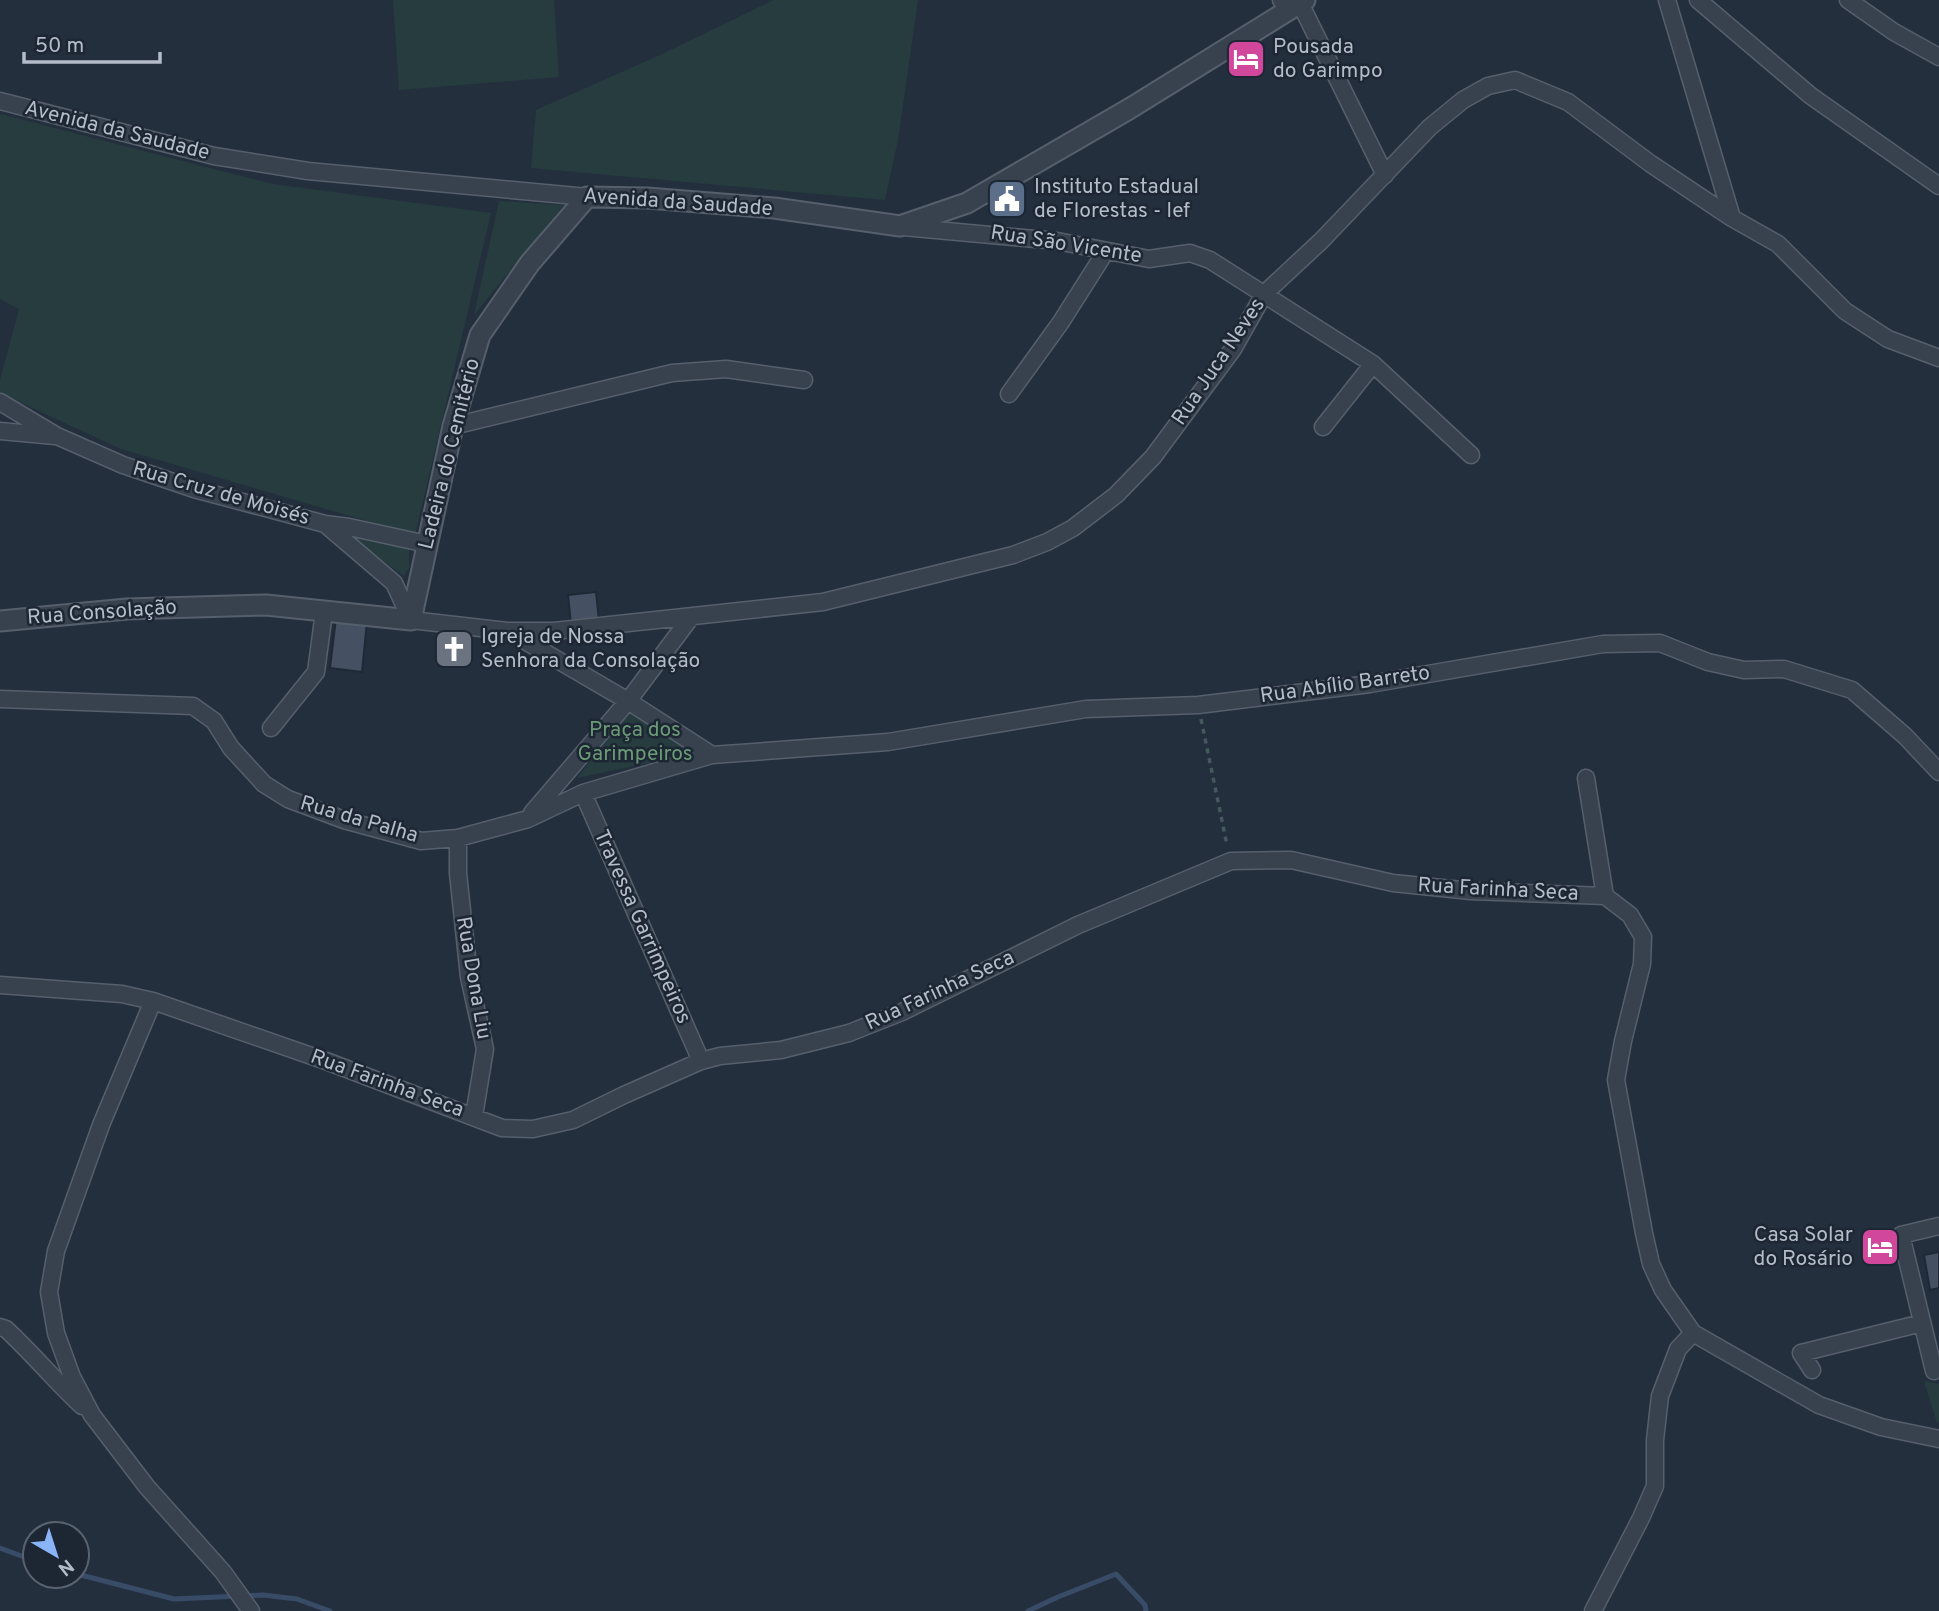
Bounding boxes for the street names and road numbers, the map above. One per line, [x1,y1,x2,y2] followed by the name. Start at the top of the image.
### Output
[22,95,212,167] street label: Avenida da Saudade
[582,183,774,223] street label: Avenida da Saudade
[988,220,1144,270] street label: Rua São Vicente
[1166,293,1272,431] street label: Rua Juca Neves
[413,356,487,552] street label: Ladeira do Cemitério
[129,456,313,532] street label: Rua Cruz de Moisés
[26,594,178,632] street label: Rua Consolação
[1258,660,1432,710] street label: Rua Abílio Barreto
[297,790,421,850] street label: Rua da Palha
[587,826,697,1028] street label: Travessa Garrimpeiros
[1417,872,1579,908] street label: Rua Farinha Seca
[449,915,497,1041] street label: Rua Dona Liu
[861,945,1019,1037] street label: Rua Farinha Seca
[307,1044,467,1124] street label: Rua Farinha Seca

